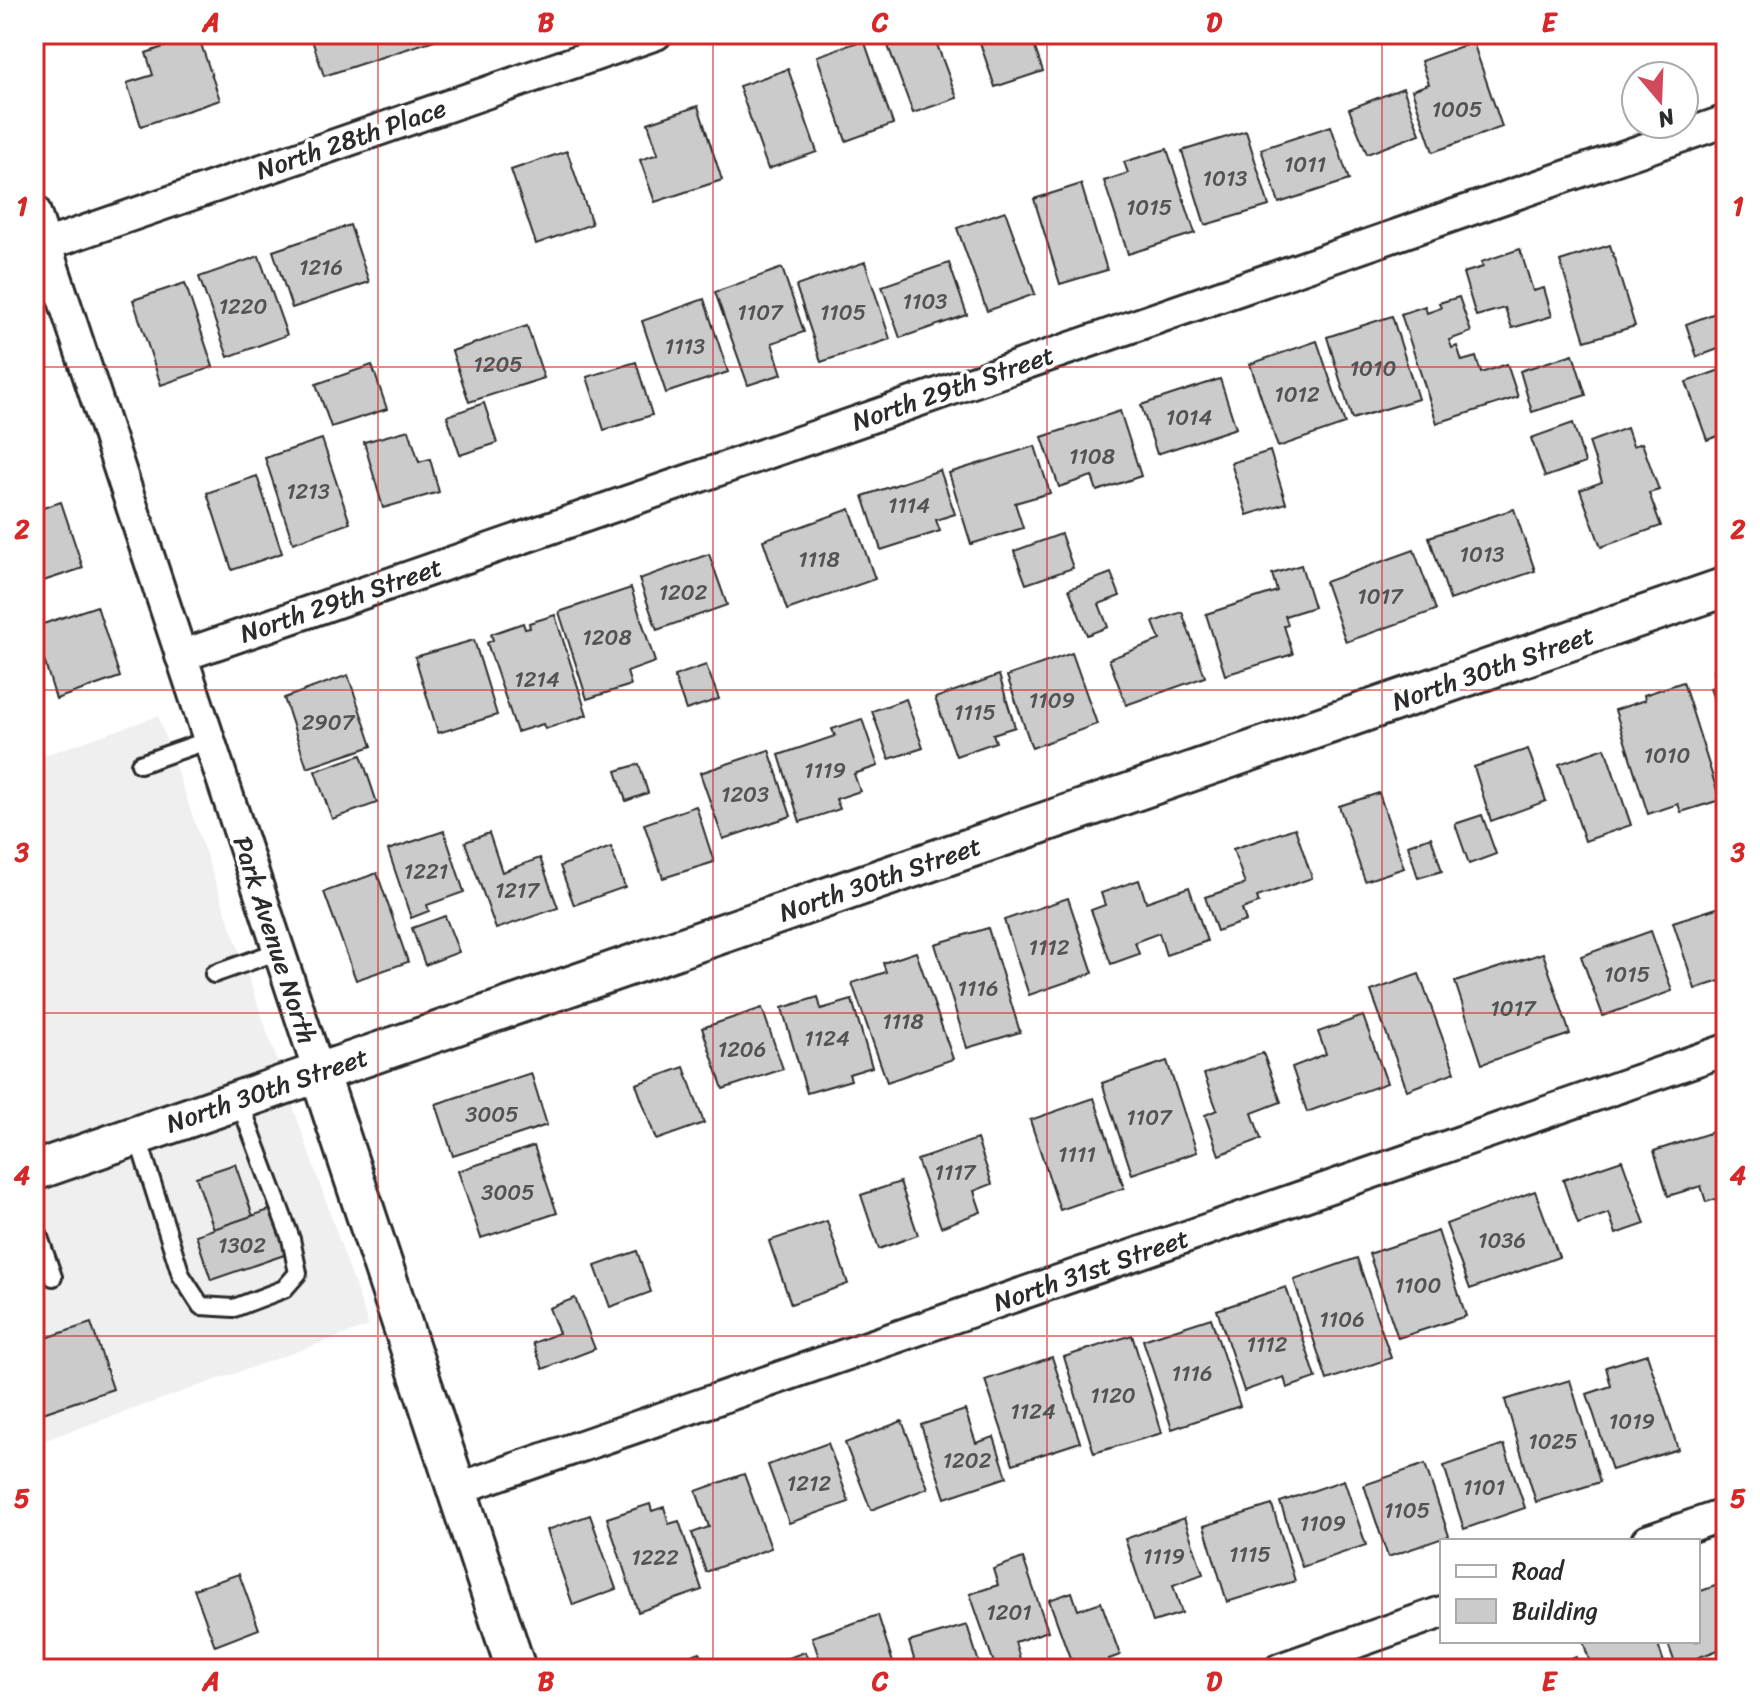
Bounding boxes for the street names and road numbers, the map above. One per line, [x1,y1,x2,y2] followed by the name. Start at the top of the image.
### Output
[250,85,452,193] street label: North 28th Place
[845,332,1061,444] street label: North 29th Street
[233,544,449,656] street label: North 29th Street
[1385,612,1601,724] street label: North 30th Street
[772,823,988,935] street label: North 30th Street
[220,830,330,1050] street label: Park Avenue North
[159,1034,375,1146] street label: North 30th Street
[987,1215,1195,1325] street label: North 31st Street

